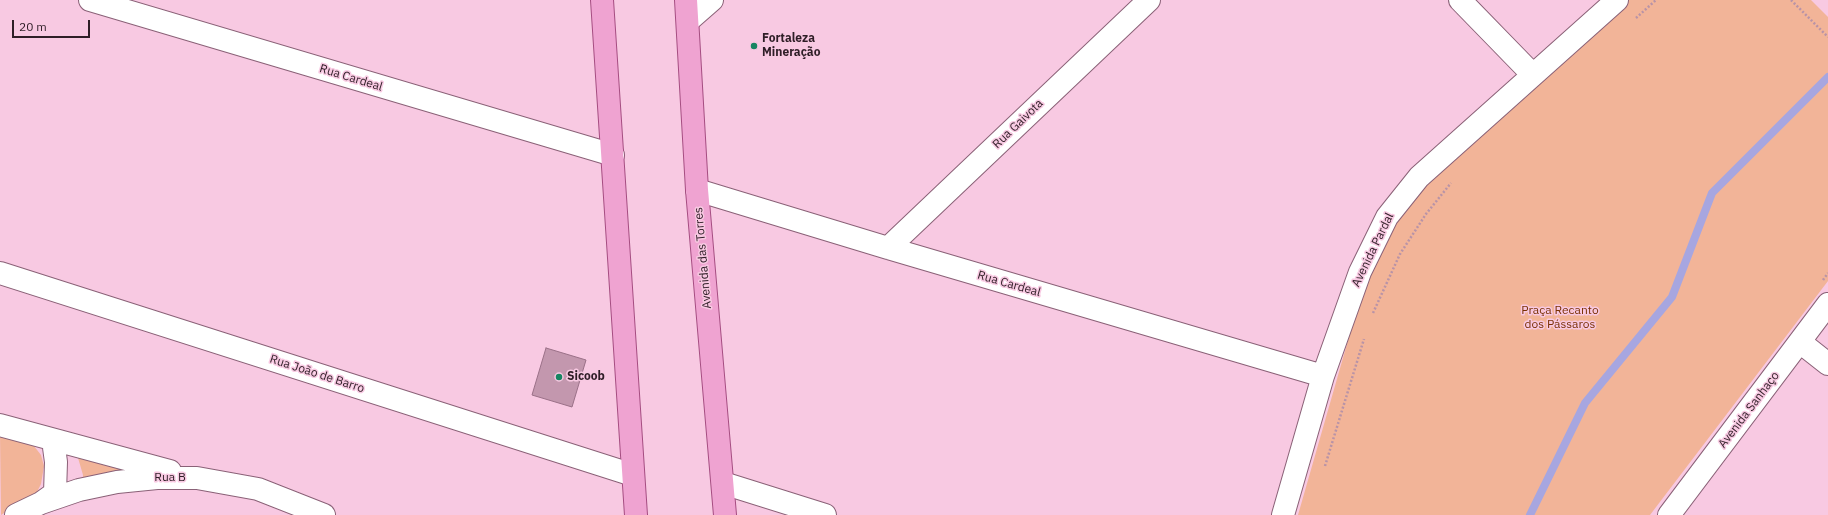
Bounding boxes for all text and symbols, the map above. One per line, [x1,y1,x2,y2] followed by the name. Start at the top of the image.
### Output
[14,12,92,38] scale bar
[19,19,47,34] text: 20 m
[762,32,820,60] place label: Fortaleza Mineração
[749,41,759,51] marker: Fortaleza Mineração
[318,62,384,94] street label: Rua Cardeal
[990,96,1046,152] street label: Rua Gaivota
[691,207,715,309] street label: Avenida das Torres
[1349,211,1397,289] street label: Avenida Pardal
[976,268,1042,300] street label: Rua Cardeal
[1521,304,1599,332] park label: Praça Recanto dos Pássaros
[268,352,366,396] street label: Rua João de Barro
[1716,369,1782,451] street label: Avenida Sanhaço
[567,370,605,384] place label: Sicoob
[554,372,564,382] marker: Sicoob
[154,471,186,485] street label: Rua B

